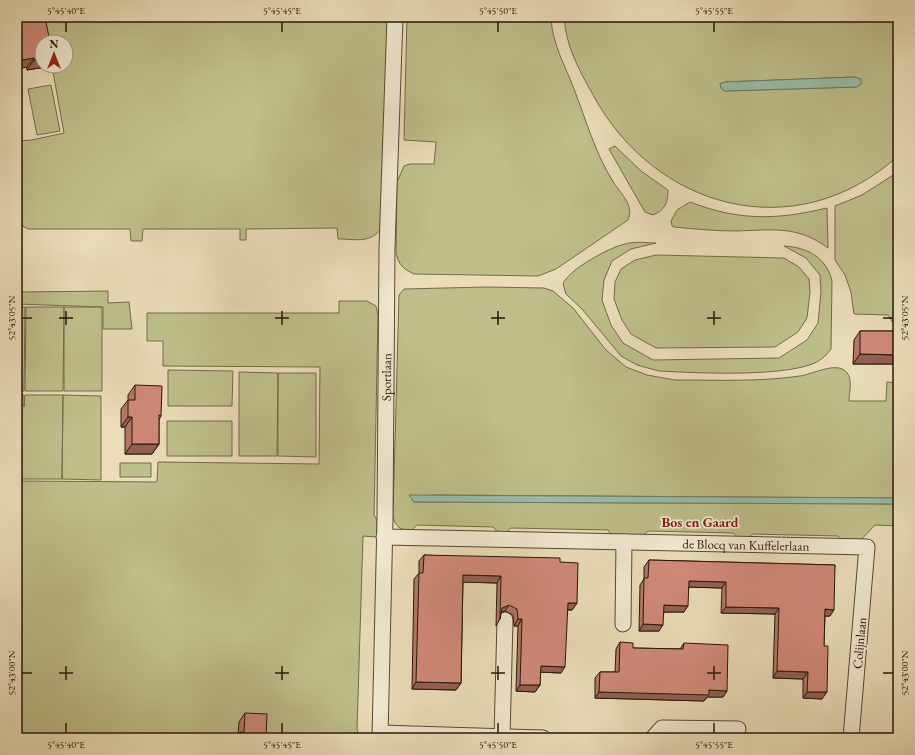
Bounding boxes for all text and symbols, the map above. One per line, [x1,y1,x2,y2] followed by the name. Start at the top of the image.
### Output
[47,4,85,17] text: 5°45'40"E
[263,4,301,17] text: 5°45'45"E
[479,4,517,17] text: 5°45'50"E
[695,4,733,17] text: 5°45'55"E
[34,34,74,74] north arrow
[50,37,59,51] text: N
[5,295,18,340] text: 52°43'05"N
[898,295,911,340] text: 52°43'05"N
[378,353,395,401] street label: Sportlaan
[662,513,739,531] district label: Bos en Gaard
[682,535,810,555] street label: de Blocq van Kuffelerlaan
[849,616,870,670] street label: Colijnlaan
[5,650,18,695] text: 52°43'00"N
[898,650,911,695] text: 52°43'00"N
[47,738,85,751] text: 5°45'40"E
[263,738,301,751] text: 5°45'45"E
[479,738,517,751] text: 5°45'50"E
[695,738,733,751] text: 5°45'55"E

